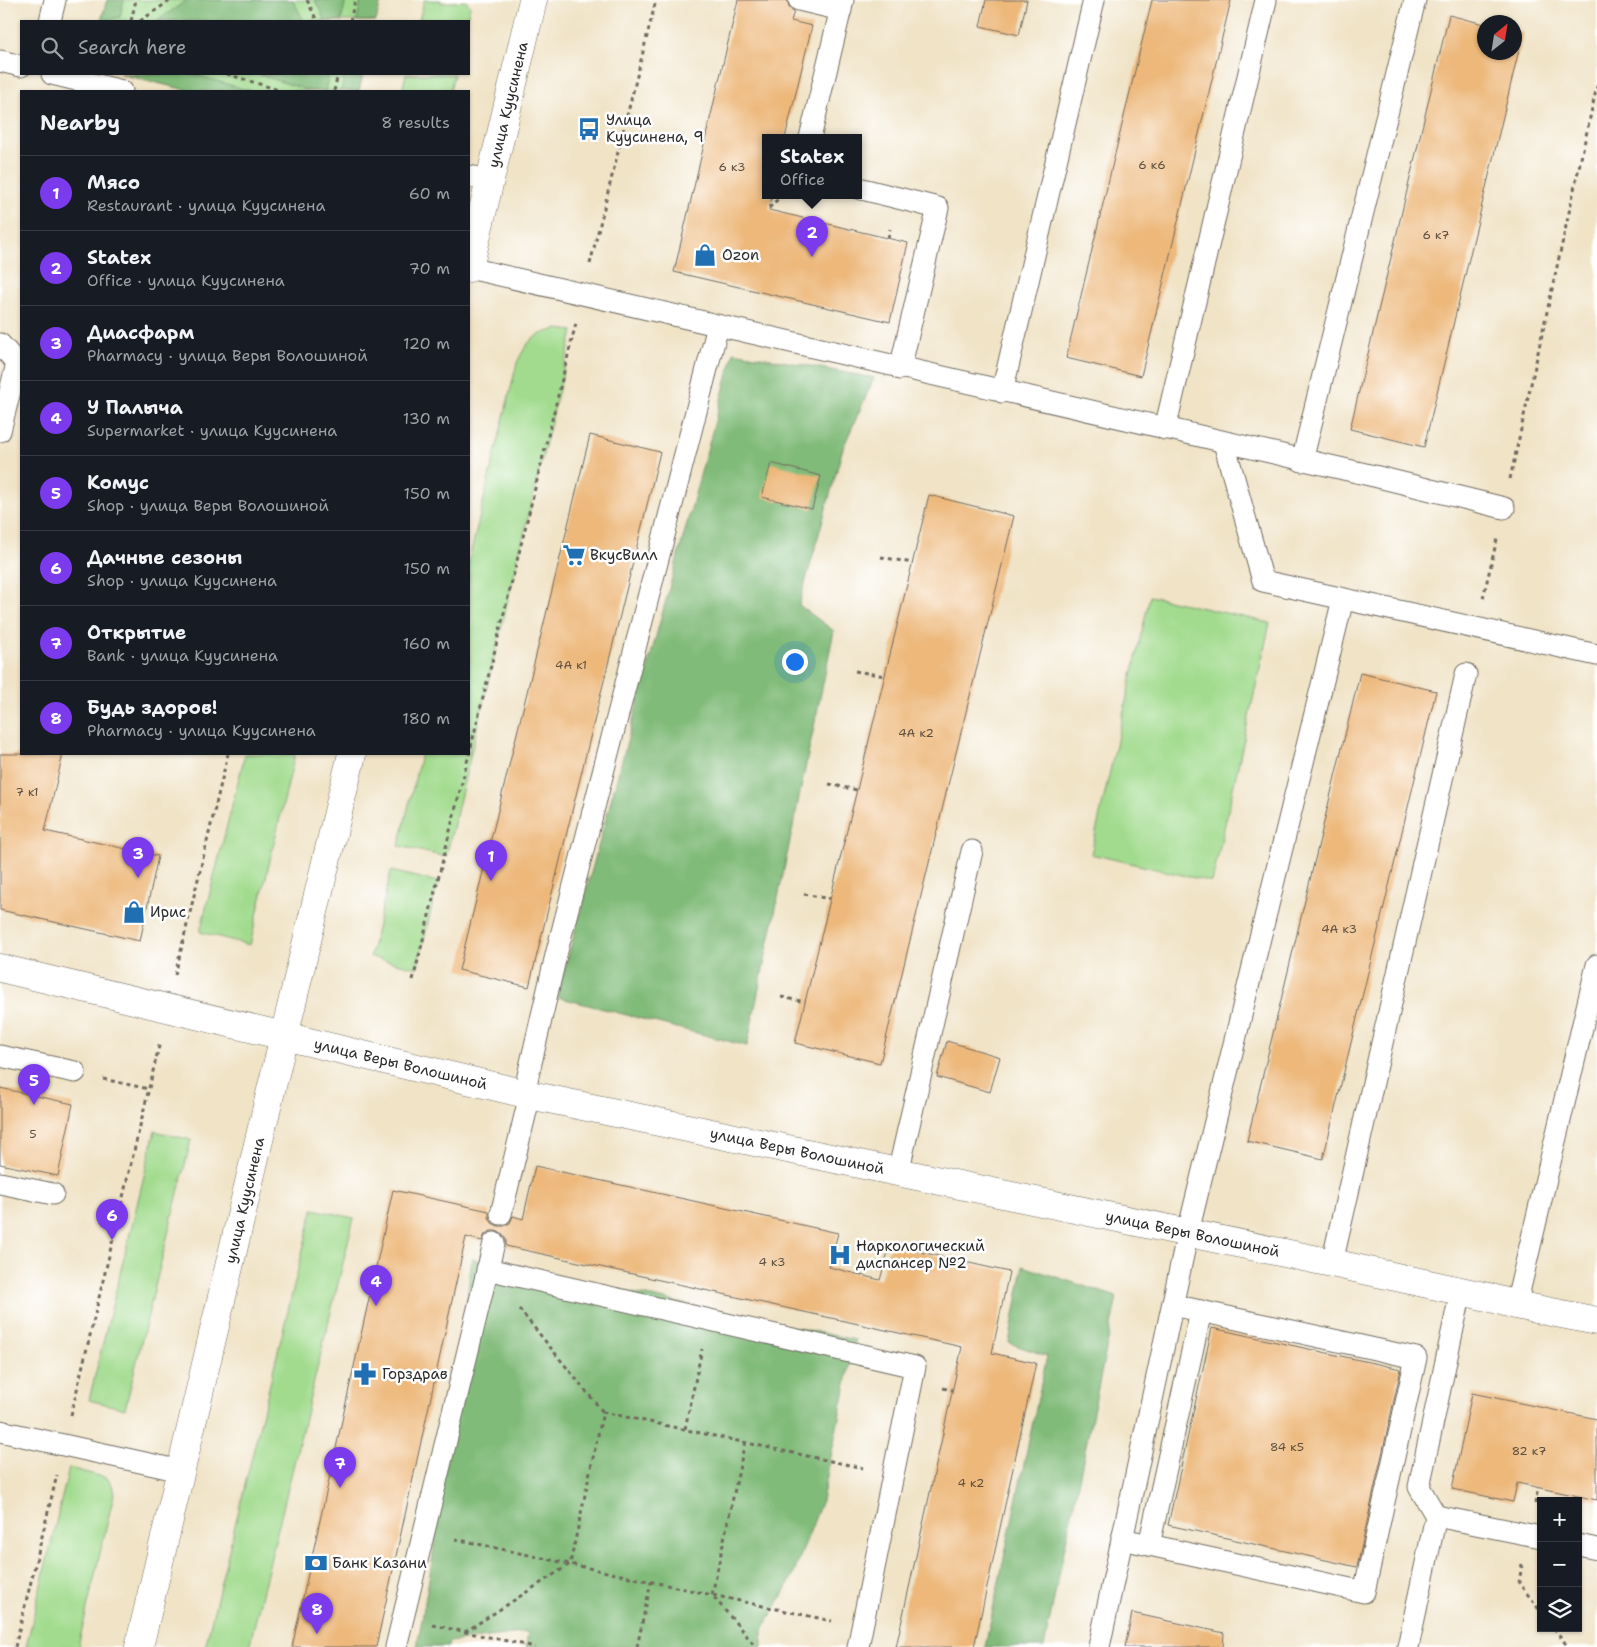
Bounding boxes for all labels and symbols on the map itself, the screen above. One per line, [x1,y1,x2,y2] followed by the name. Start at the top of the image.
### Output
[1477,15,1522,60] north arrow
[483,39,533,170] street label: улица Куусинена
[606,110,704,147] place label: Улица Куусинена, 9
[576,116,602,142] bus stop icon: Улица Куусинена, 9
[1138,157,1166,173] house number: 6 к6
[719,159,745,175] house number: 6 к3
[796,216,828,257] pin: 2
[1423,227,1449,243] house number: 6 к7
[692,242,718,268] shop icon: Ozon
[722,245,759,265] place label: Ozon
[561,542,587,568] supermarket icon: ВкусВилл
[590,545,658,565] place label: ВкусВилл
[782,649,808,675] your location
[555,657,587,673] house number: 4А к1
[898,725,934,741] house number: 4А к2
[15,784,39,800] house number: 7 к1
[122,837,154,878] pin: 3
[475,840,507,881] pin: 1
[121,899,147,925] shop icon: Ирис
[150,902,186,922] place label: Ирис
[1321,921,1357,937] house number: 4А к3
[312,1034,490,1094] street label: улица Веры Волошиной
[18,1064,50,1105] pin: 5
[708,1123,886,1179] street label: улица Веры Волошиной
[29,1126,37,1142] house number: 5
[220,1135,269,1265] street label: улица Куусинена
[96,1199,128,1240] pin: 6
[1104,1206,1282,1262] street label: улица Веры Волошиной
[856,1236,985,1273] place label: Наркологический диспансер №2
[827,1242,853,1268] hospital icon: Наркологический диспансер №2
[759,1254,785,1270] house number: 4 к3
[360,1265,392,1306] pin: 4
[352,1361,378,1387] pharmacy icon: Горздрав
[382,1364,448,1384] place label: Горздрав
[1270,1439,1304,1455] house number: 84 к5
[1512,1443,1546,1459] house number: 82 к7
[324,1447,356,1488] pin: 7
[958,1475,984,1491] house number: 4 к2
[303,1550,329,1576] bank icon: Банк Казани
[332,1553,427,1573] place label: Банк Казани
[301,1593,333,1634] pin: 8

